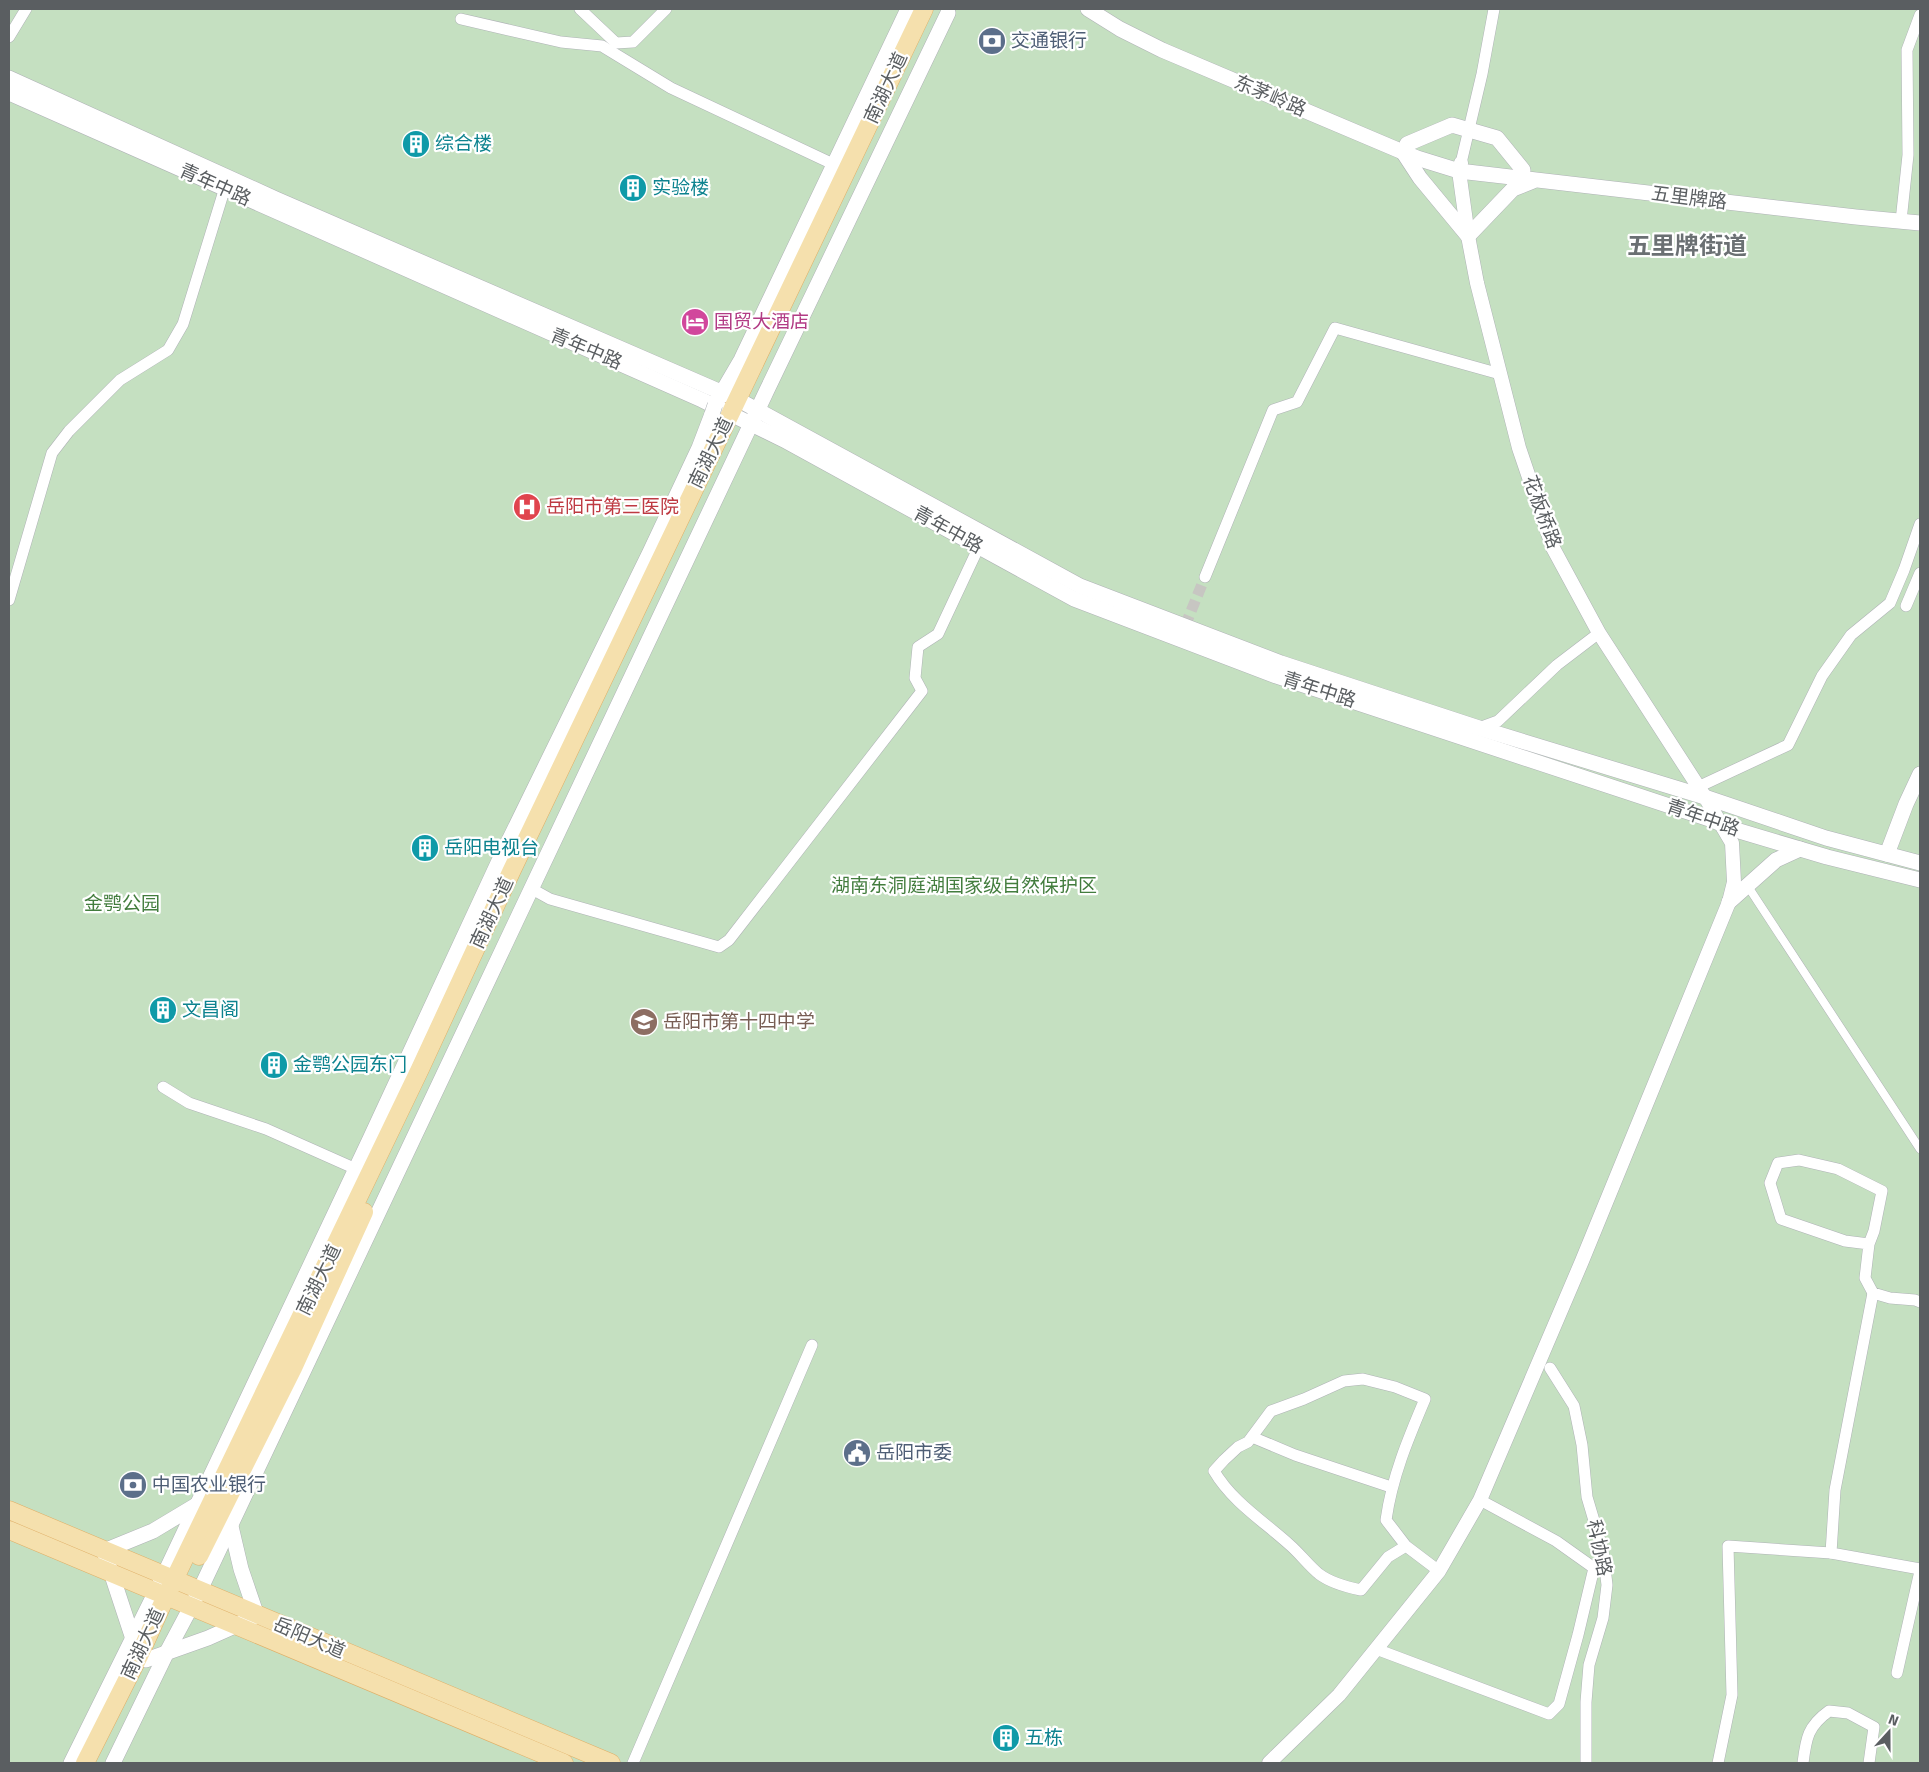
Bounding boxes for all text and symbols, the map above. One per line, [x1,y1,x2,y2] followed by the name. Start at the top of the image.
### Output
[977,26,1007,56] bank icon: 交通银行
[1011,29,1087,53] place label: 交通银行
[859,48,913,128] street label: 南湖大道
[1230,70,1310,122] street label: 东茅岭路
[401,129,431,159] building icon: 综合楼
[435,132,492,156] place label: 综合楼
[175,159,255,211] street label: 青年中路
[618,173,648,203] building icon: 实验楼
[652,176,709,200] place label: 实验楼
[1650,181,1728,215] street label: 五里牌路
[1627,231,1747,261] district label: 五里牌街道
[680,307,710,337] hotel icon: 国贸大酒店
[714,310,809,334] place label: 国贸大酒店
[546,323,626,375] street label: 青年中路
[684,414,738,492] street label: 南湖大道
[1518,472,1566,552] street label: 花板桥路
[512,492,542,522] hospital icon: 岳阳市第三医院
[546,495,679,519] place label: 岳阳市第三医院
[909,501,987,559] street label: 青年中路
[1279,667,1359,713] street label: 青年中路
[1663,794,1743,842] street label: 青年中路
[410,833,440,863] building icon: 岳阳电视台
[444,836,539,860] place label: 岳阳电视台
[465,873,519,953] street label: 南湖大道
[831,874,1097,898] park label: 湖南东洞庭湖国家级自然保护区
[84,892,160,916] park label: 金鹗公园
[148,995,178,1025] building icon: 文昌阁
[182,998,239,1022] place label: 文昌阁
[629,1007,659,1037] school or university icon: 岳阳市第十四中学
[663,1010,815,1034] place label: 岳阳市第十四中学
[259,1050,289,1080] building icon: 金鹗公园东门
[293,1053,407,1077] place label: 金鹗公园东门
[292,1241,346,1319] street label: 南湖大道
[842,1438,872,1468] public building icon: 岳阳市委
[876,1441,952,1465] place label: 岳阳市委
[118,1470,148,1500] bank icon: 中国农业银行
[152,1473,266,1497] place label: 中国农业银行
[1581,1518,1617,1578] street label: 科协路
[116,1604,170,1684] street label: 南湖大道
[269,1612,349,1664] street label: 岳阳大道
[1864,1707,1914,1757] north arrow
[1886,1711,1901,1730] text: N
[991,1723,1021,1753] building icon: 五栋
[1025,1726,1063,1750] place label: 五栋

